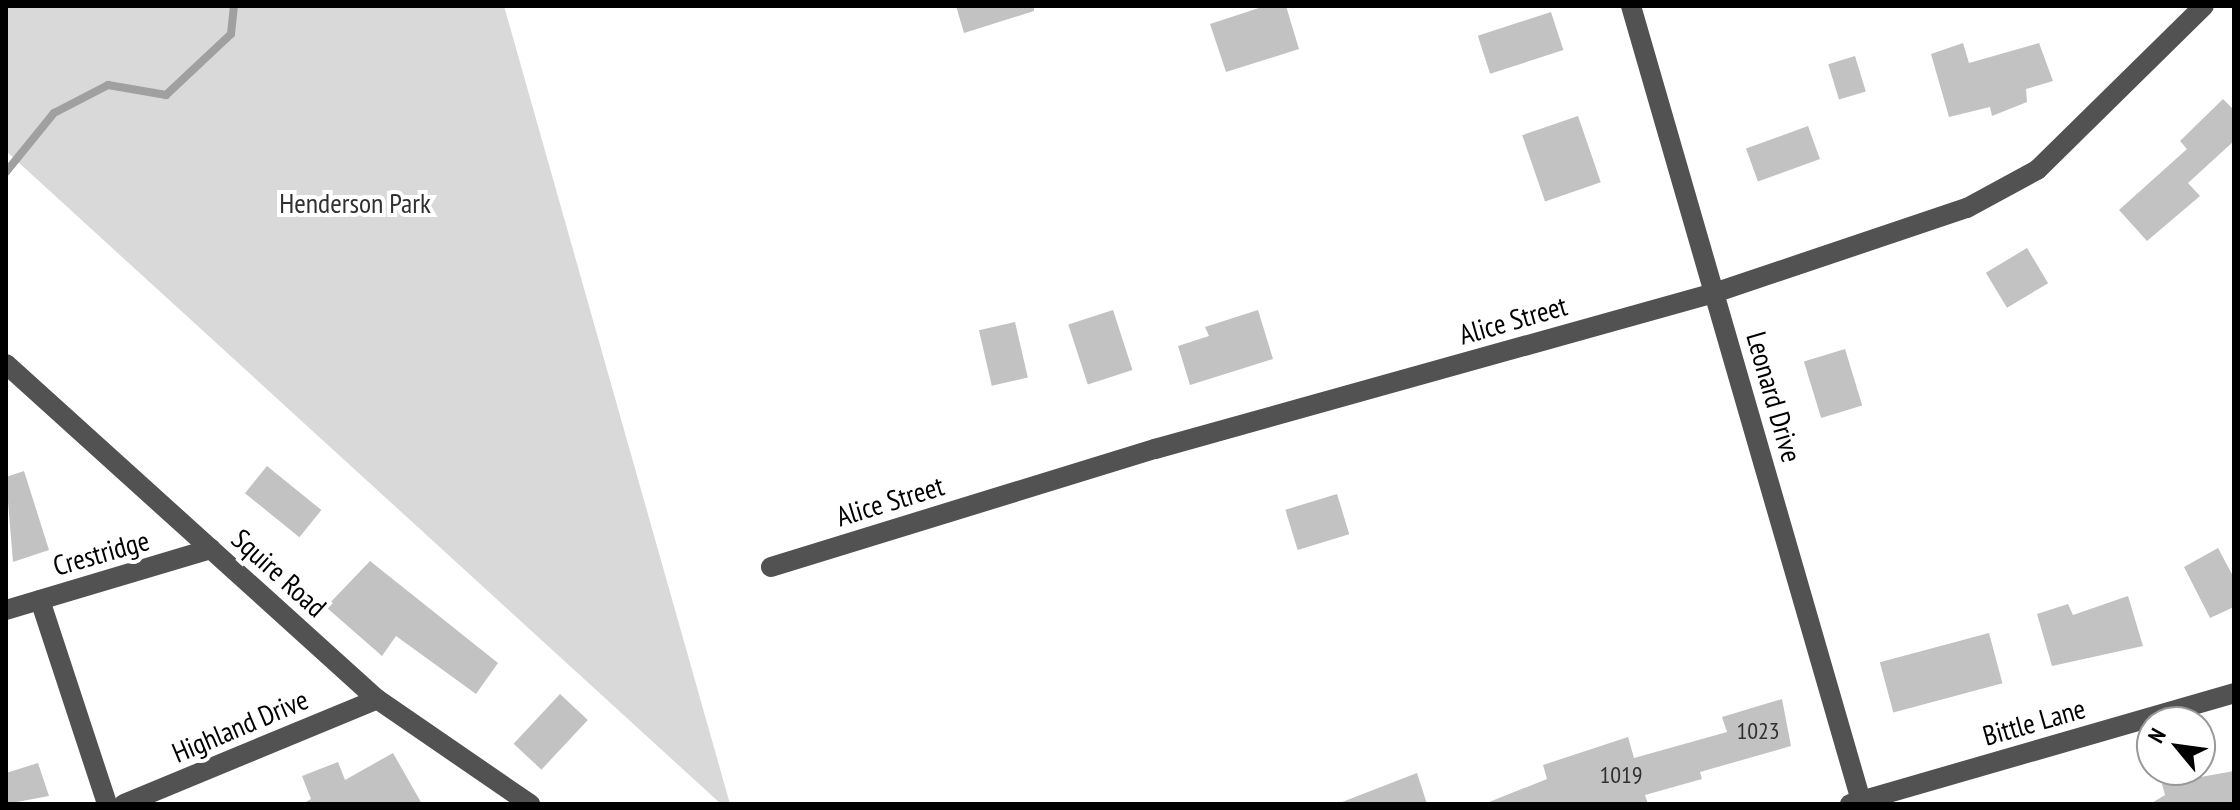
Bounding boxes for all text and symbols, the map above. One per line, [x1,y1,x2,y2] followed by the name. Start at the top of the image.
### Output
[279,186,431,220] park label: Henderson Park
[1455,289,1571,351] street label: Alice Street
[1739,328,1809,466] street label: Leonard Drive
[832,469,948,533] street label: Alice Street
[225,522,333,624] street label: Squire Road
[49,523,153,583] street label: Crestridge
[167,682,313,770] street label: Highland Drive
[1979,691,2089,753] street label: Bittle Lane
[2136,706,2216,786] north arrow
[1736,717,1780,745] house number: 1023
[2142,723,2172,747] text: N
[1599,761,1643,789] house number: 1019

